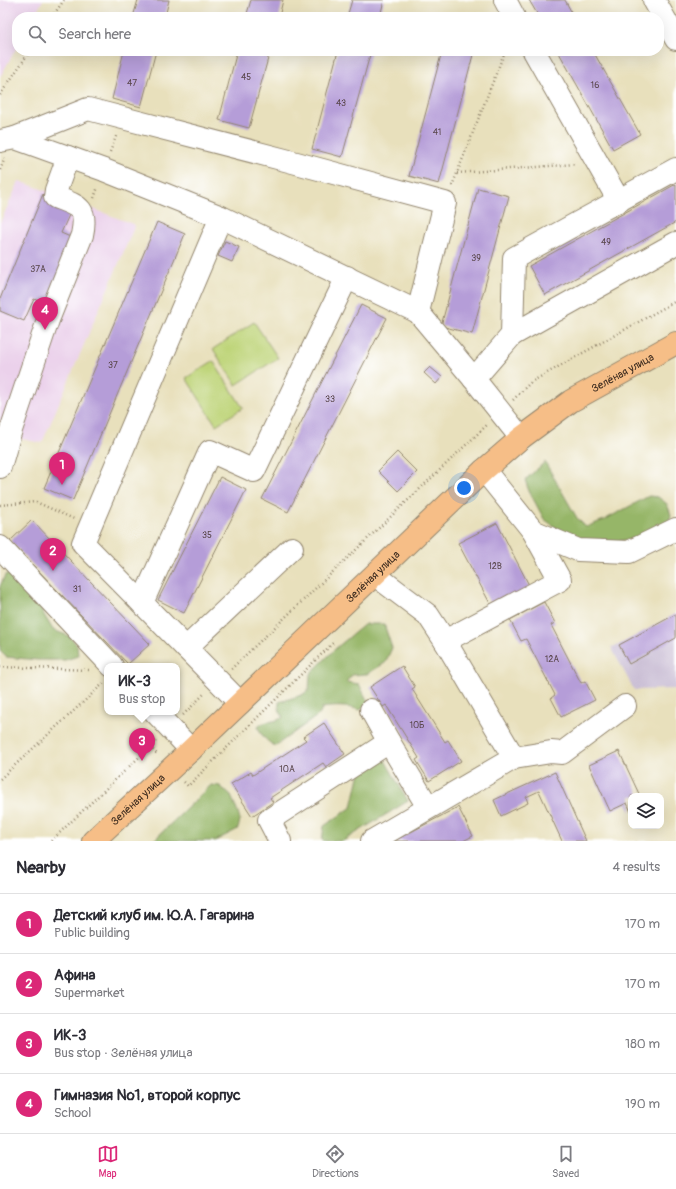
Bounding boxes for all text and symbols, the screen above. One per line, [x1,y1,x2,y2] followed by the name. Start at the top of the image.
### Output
[12,12,664,56] search box
[26,23,48,45] icon: search
[58,25,131,44] text: Search here
[241,72,251,83] house number: 45
[127,78,137,89] house number: 47
[591,80,599,91] house number: 16
[336,98,346,109] house number: 43
[433,127,441,138] house number: 41
[601,237,611,248] house number: 49
[471,253,481,264] house number: 39
[30,264,46,275] house number: 37А
[32,297,58,330] pin: 4
[589,351,656,395] street label: Зелёная улица
[108,360,118,371] house number: 37
[325,394,335,405] house number: 33
[49,452,75,485] pin: 1
[454,478,474,498] your location
[202,530,212,541] house number: 35
[40,538,66,571] pin: 2
[343,548,403,605] street label: Зелёная улица
[488,561,502,572] house number: 12В
[73,584,81,595] house number: 31
[545,654,559,665] house number: 12А
[104,663,180,715] popup
[119,672,151,691] text: ИК-3
[119,691,165,707] text: Bus stop
[409,720,425,731] house number: 10Б
[129,728,155,761] pin: 3
[279,764,295,775] house number: 10А
[108,771,168,828] street label: Зелёная улица
[628,793,664,829] map controls
[628,793,664,829] button: layers
[16,857,65,878] text: Nearby
[613,859,660,875] text: 4 results
[54,906,254,925] text: Детский клуб им. Ю.А. Гагарина
[26,916,32,932] text: 1
[625,916,660,932] text: 170 m
[54,925,130,941] text: Public building
[54,966,95,985] text: Афина
[25,976,33,992] text: 2
[625,976,660,992] text: 170 m
[54,985,125,1001] text: Supermarket
[54,1026,86,1045] text: ИК-3
[25,1036,33,1052] text: 3
[625,1036,660,1052] text: 180 m
[54,1045,193,1061] text: Bus stop · Зелёная улица
[54,1086,241,1105] text: Гимназия №1, второй корпус
[25,1096,33,1112] text: 4
[625,1096,660,1112] text: 190 m
[54,1105,91,1121] text: School
[97,1143,119,1180] tab: Map
[312,1143,359,1180] tab: Directions
[552,1143,579,1180] tab: Saved

